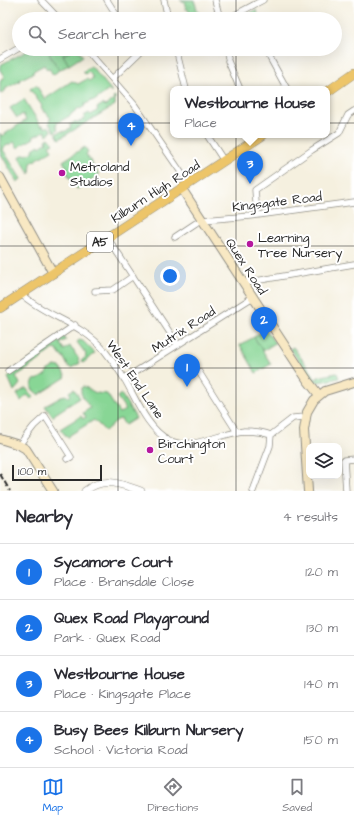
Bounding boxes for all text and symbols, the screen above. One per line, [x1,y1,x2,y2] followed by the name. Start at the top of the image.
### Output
[12,12,342,56] search box
[26,23,48,45] icon: search
[58,24,147,45] text: Search here
[170,86,330,138] popup
[185,93,315,114] text: Westbourne House
[118,113,144,146] pin: 4
[185,114,217,132] text: Place
[237,151,263,184] pin: 3
[108,156,204,228] street label: Kilburn High Road
[70,158,130,191] place label: Metroland Studios
[57,168,67,178] marker: Metroland Studios
[231,188,323,217] street label: Kingsgate Road
[258,229,342,263] place label: Learning Tree Nursery
[87,232,113,252] road number: A5
[221,235,271,299] street label: Quex Road
[245,239,255,249] marker: Learning Tree Nursery
[160,266,180,286] your location
[148,302,219,357] street label: Mutrix Road
[251,307,277,340] pin: 2
[102,337,168,423] street label: West End Lane
[174,354,200,387] pin: 1
[158,435,226,468] place label: Birchington Court
[306,443,342,479] map controls
[306,443,342,479] button: layers
[145,445,155,455] marker: Birchington Court
[12,463,102,482] scale bar
[18,464,46,479] text: 100 m
[16,505,73,529] text: Nearby
[283,508,338,526] text: 4 results
[54,552,173,573] text: Sycamore Court
[28,563,30,581] text: 1
[305,563,338,581] text: 120 m
[54,573,194,591] text: Place · Bransdale Close
[54,608,209,629] text: Quex Road Playground
[25,619,33,637] text: 2
[306,619,338,637] text: 130 m
[54,629,160,647] text: Park · Quex Road
[54,664,185,685] text: Westbourne House
[26,675,32,693] text: 3
[304,675,338,693] text: 140 m
[54,685,191,703] text: Place · Kingsgate Place
[54,720,243,741] text: Busy Bees Kilburn Nursery
[25,731,33,749] text: 4
[304,731,338,749] text: 150 m
[54,741,188,759] text: School · Victoria Road
[42,776,64,815] tab: Map
[147,776,199,815] tab: Directions
[282,776,312,815] tab: Saved

